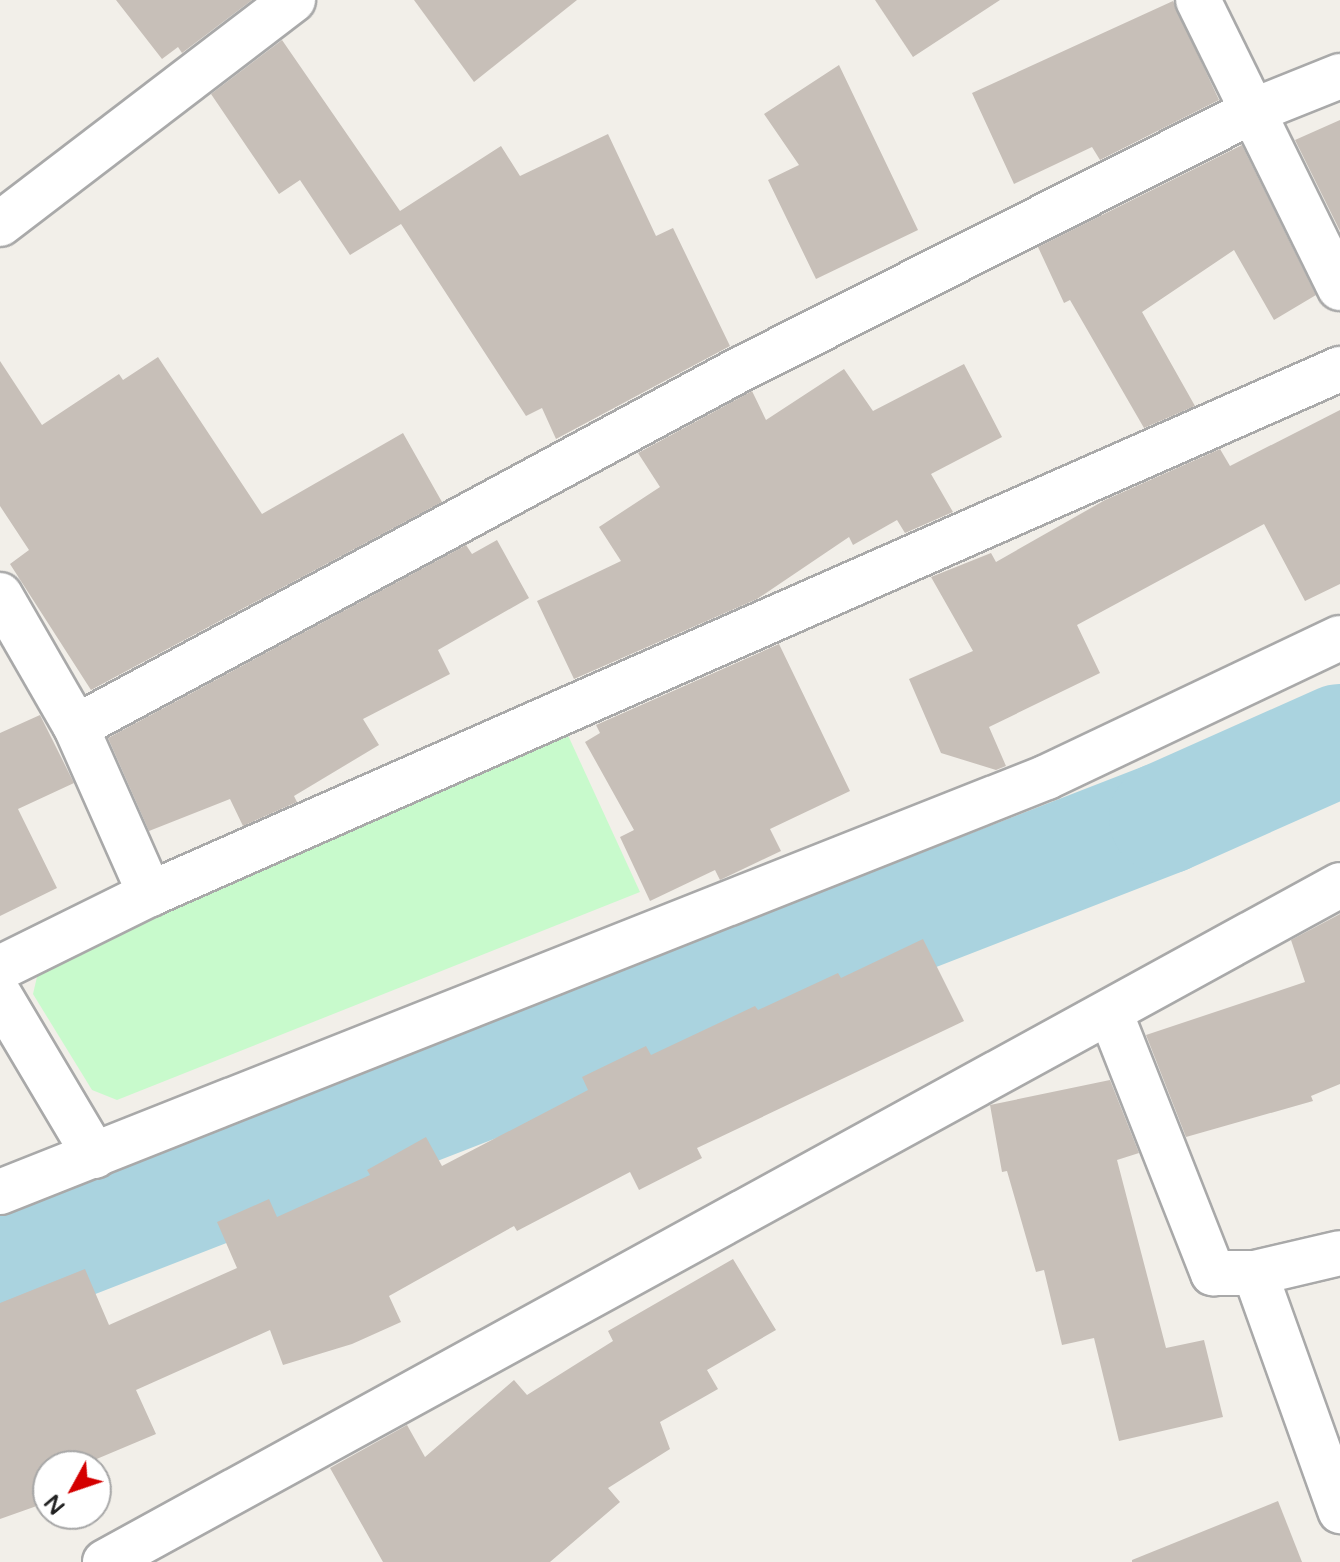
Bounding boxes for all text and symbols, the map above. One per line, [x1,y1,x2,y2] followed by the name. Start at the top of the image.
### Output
[32,1450,112,1530] north arrow
[40,1489,71,1519] text: N

